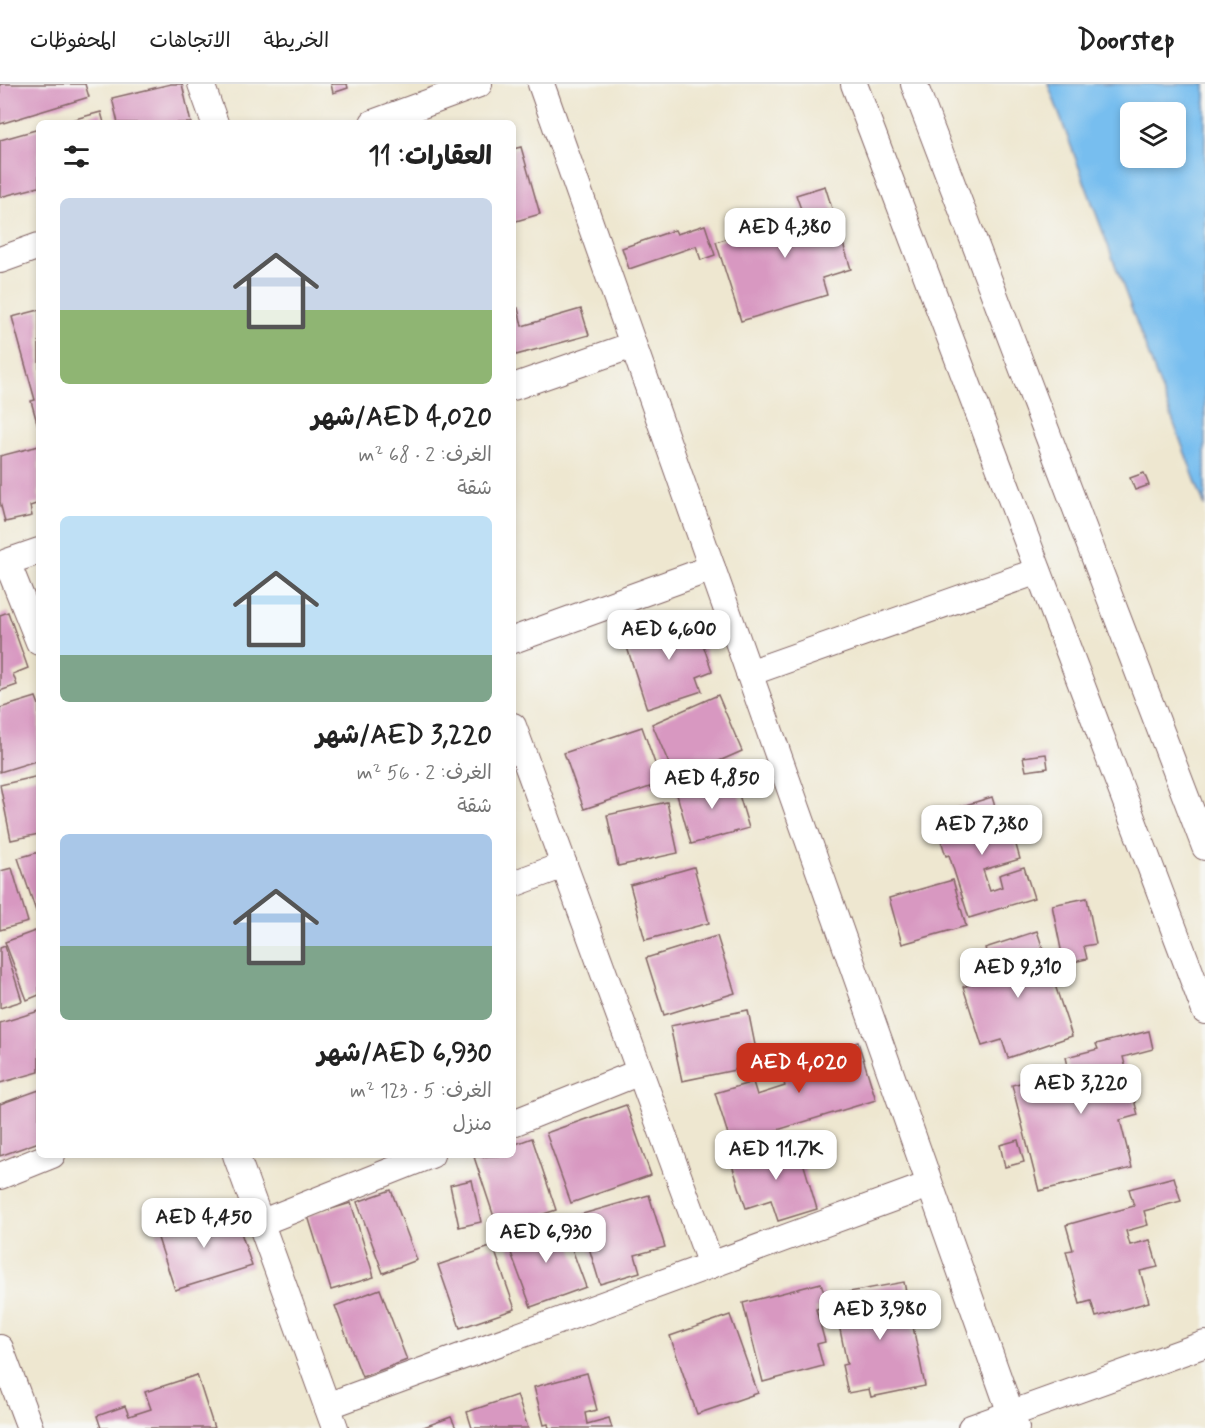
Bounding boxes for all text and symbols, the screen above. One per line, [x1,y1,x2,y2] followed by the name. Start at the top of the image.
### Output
[1077,23,1175,60] text: Doorstep
[30,27,116,55] text: المحفوظات
[149,27,231,55] text: الاتجاهات
[264,27,329,55] text: الخريطة
[1120,102,1186,168] map controls
[1120,102,1186,168] button: layers
[60,140,93,173] icon: filters
[368,140,492,174] text: العقارات: 11
[716,208,854,259] pin: AED 4,380
[739,214,831,241] text: AED 4,380
[222,237,330,345] icon: home
[311,401,492,435] text: AED 4,020/شهر
[359,442,492,469] text: الغرف: 2 · 68 m²
[457,475,492,502] text: شقة
[222,555,330,663] icon: home
[600,610,738,661] pin: AED 6,600
[621,616,717,643] text: AED 6,600
[316,719,492,753] text: AED 3,220/شهر
[643,759,781,810] pin: AED 4,850
[357,760,492,787] text: الغرف: 2 · 56 m²
[664,765,760,792] text: AED 4,850
[457,793,492,820] text: شقة
[913,805,1051,856] pin: AED 7,380
[935,811,1029,838] text: AED 7,380
[222,873,330,981] icon: home
[949,948,1087,999] pin: AED 9,310
[974,954,1062,981] text: AED 9,310
[317,1037,492,1071] text: AED 6,930/شهر
[730,1043,868,1094] pin: AED 4,020
[751,1049,847,1076] text: AED 4,020
[1012,1064,1150,1115] pin: AED 3,220
[1034,1070,1128,1097] text: AED 3,220
[350,1078,492,1105] text: الغرف: 5 · 123 m²
[453,1111,492,1138] text: منزل
[707,1130,845,1181] pin: AED 11.7K
[729,1136,823,1163] text: AED 11.7K
[135,1198,273,1249] pin: AED 4,450
[156,1204,252,1231] text: AED 4,450
[477,1213,615,1264] pin: AED 6,930
[500,1219,592,1246] text: AED 6,930
[811,1290,949,1341] pin: AED 3,980
[833,1296,927,1323] text: AED 3,980

